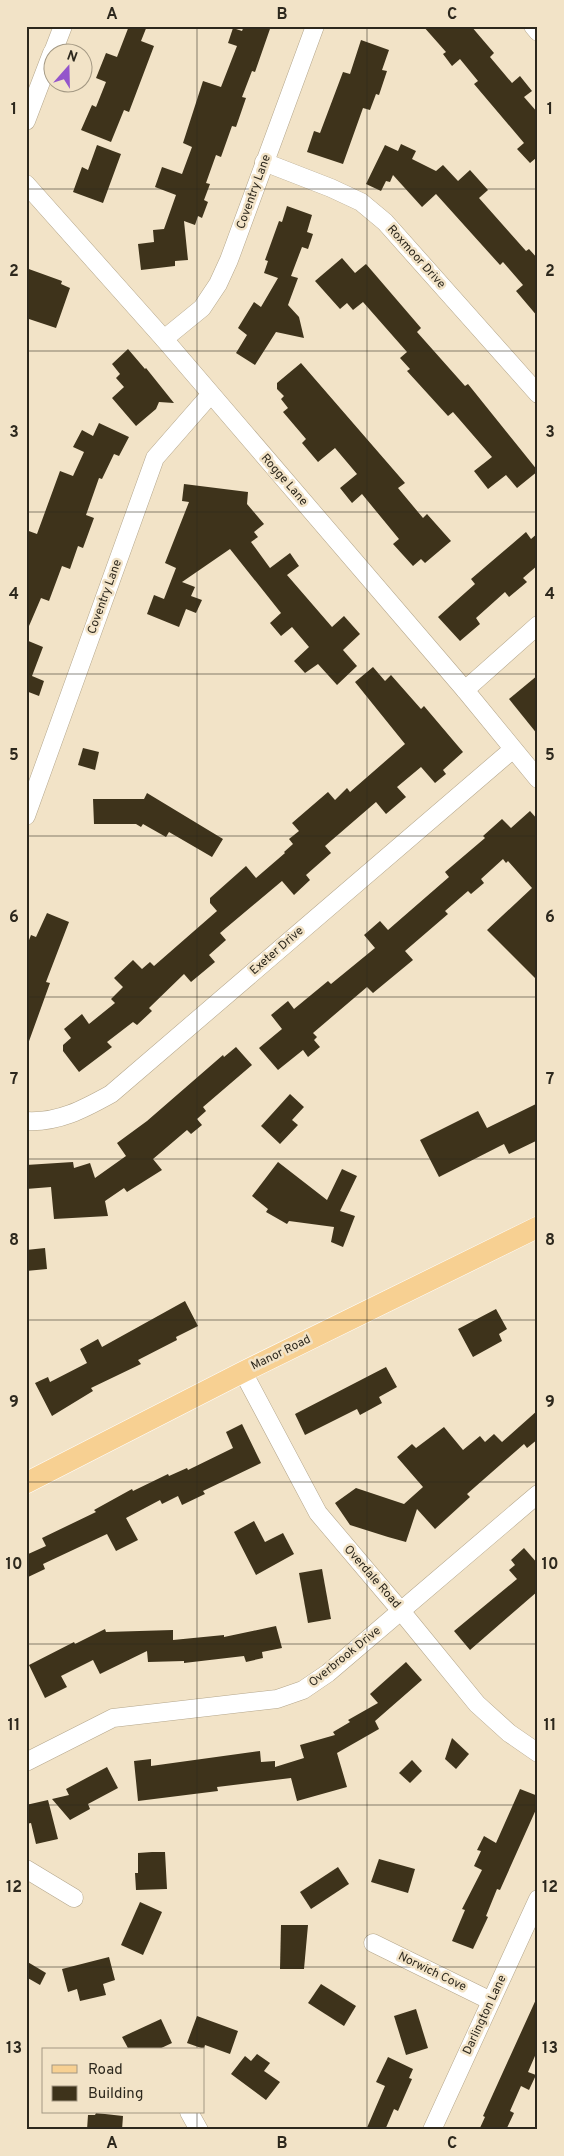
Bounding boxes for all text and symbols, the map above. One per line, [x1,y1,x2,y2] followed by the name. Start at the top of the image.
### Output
[106,5,118,25] text: A
[276,5,288,25] text: B
[447,5,457,25] text: C
[42,42,92,92] north arrow
[64,47,80,67] text: N
[11,100,17,120] text: 1
[547,100,553,120] text: 1
[233,152,275,232] street label: Coventry Lane
[383,222,449,292] street label: Roxmoor Drive
[9,262,19,282] text: 2
[545,262,555,282] text: 2
[9,423,19,443] text: 3
[545,423,555,443] text: 3
[257,451,311,509] street label: Rogge Lane
[84,557,126,637] street label: Coventry Lane
[9,585,19,605] text: 4
[545,585,555,605] text: 4
[9,746,19,766] text: 5
[545,746,555,766] text: 5
[9,908,19,928] text: 6
[545,908,555,928] text: 6
[247,923,307,979] street label: Exeter Drive
[10,1070,18,1090] text: 7
[546,1070,554,1090] text: 7
[9,1231,19,1251] text: 8
[545,1231,555,1251] text: 8
[248,1332,314,1374] street label: Manor Road
[9,1393,19,1413] text: 9
[545,1393,555,1413] text: 9
[340,1542,404,1612] street label: Overdale Road
[6,1555,22,1575] text: 10
[542,1555,558,1575] text: 10
[306,1623,384,1691] street label: Overbrook Drive
[8,1716,20,1736] text: 11
[544,1716,556,1736] text: 11
[6,1878,22,1898] text: 12
[542,1878,558,1898] text: 12
[395,1949,469,1995] street label: Norwich Cove
[460,1973,510,2057] street label: Darlington Lane
[6,2039,22,2059] text: 13
[542,2039,558,2059] text: 13
[42,2048,205,2114] legend
[88,2061,123,2080] text: Road
[88,2085,143,2104] text: Building
[106,2134,118,2154] text: A
[276,2134,288,2154] text: B
[447,2134,457,2154] text: C

